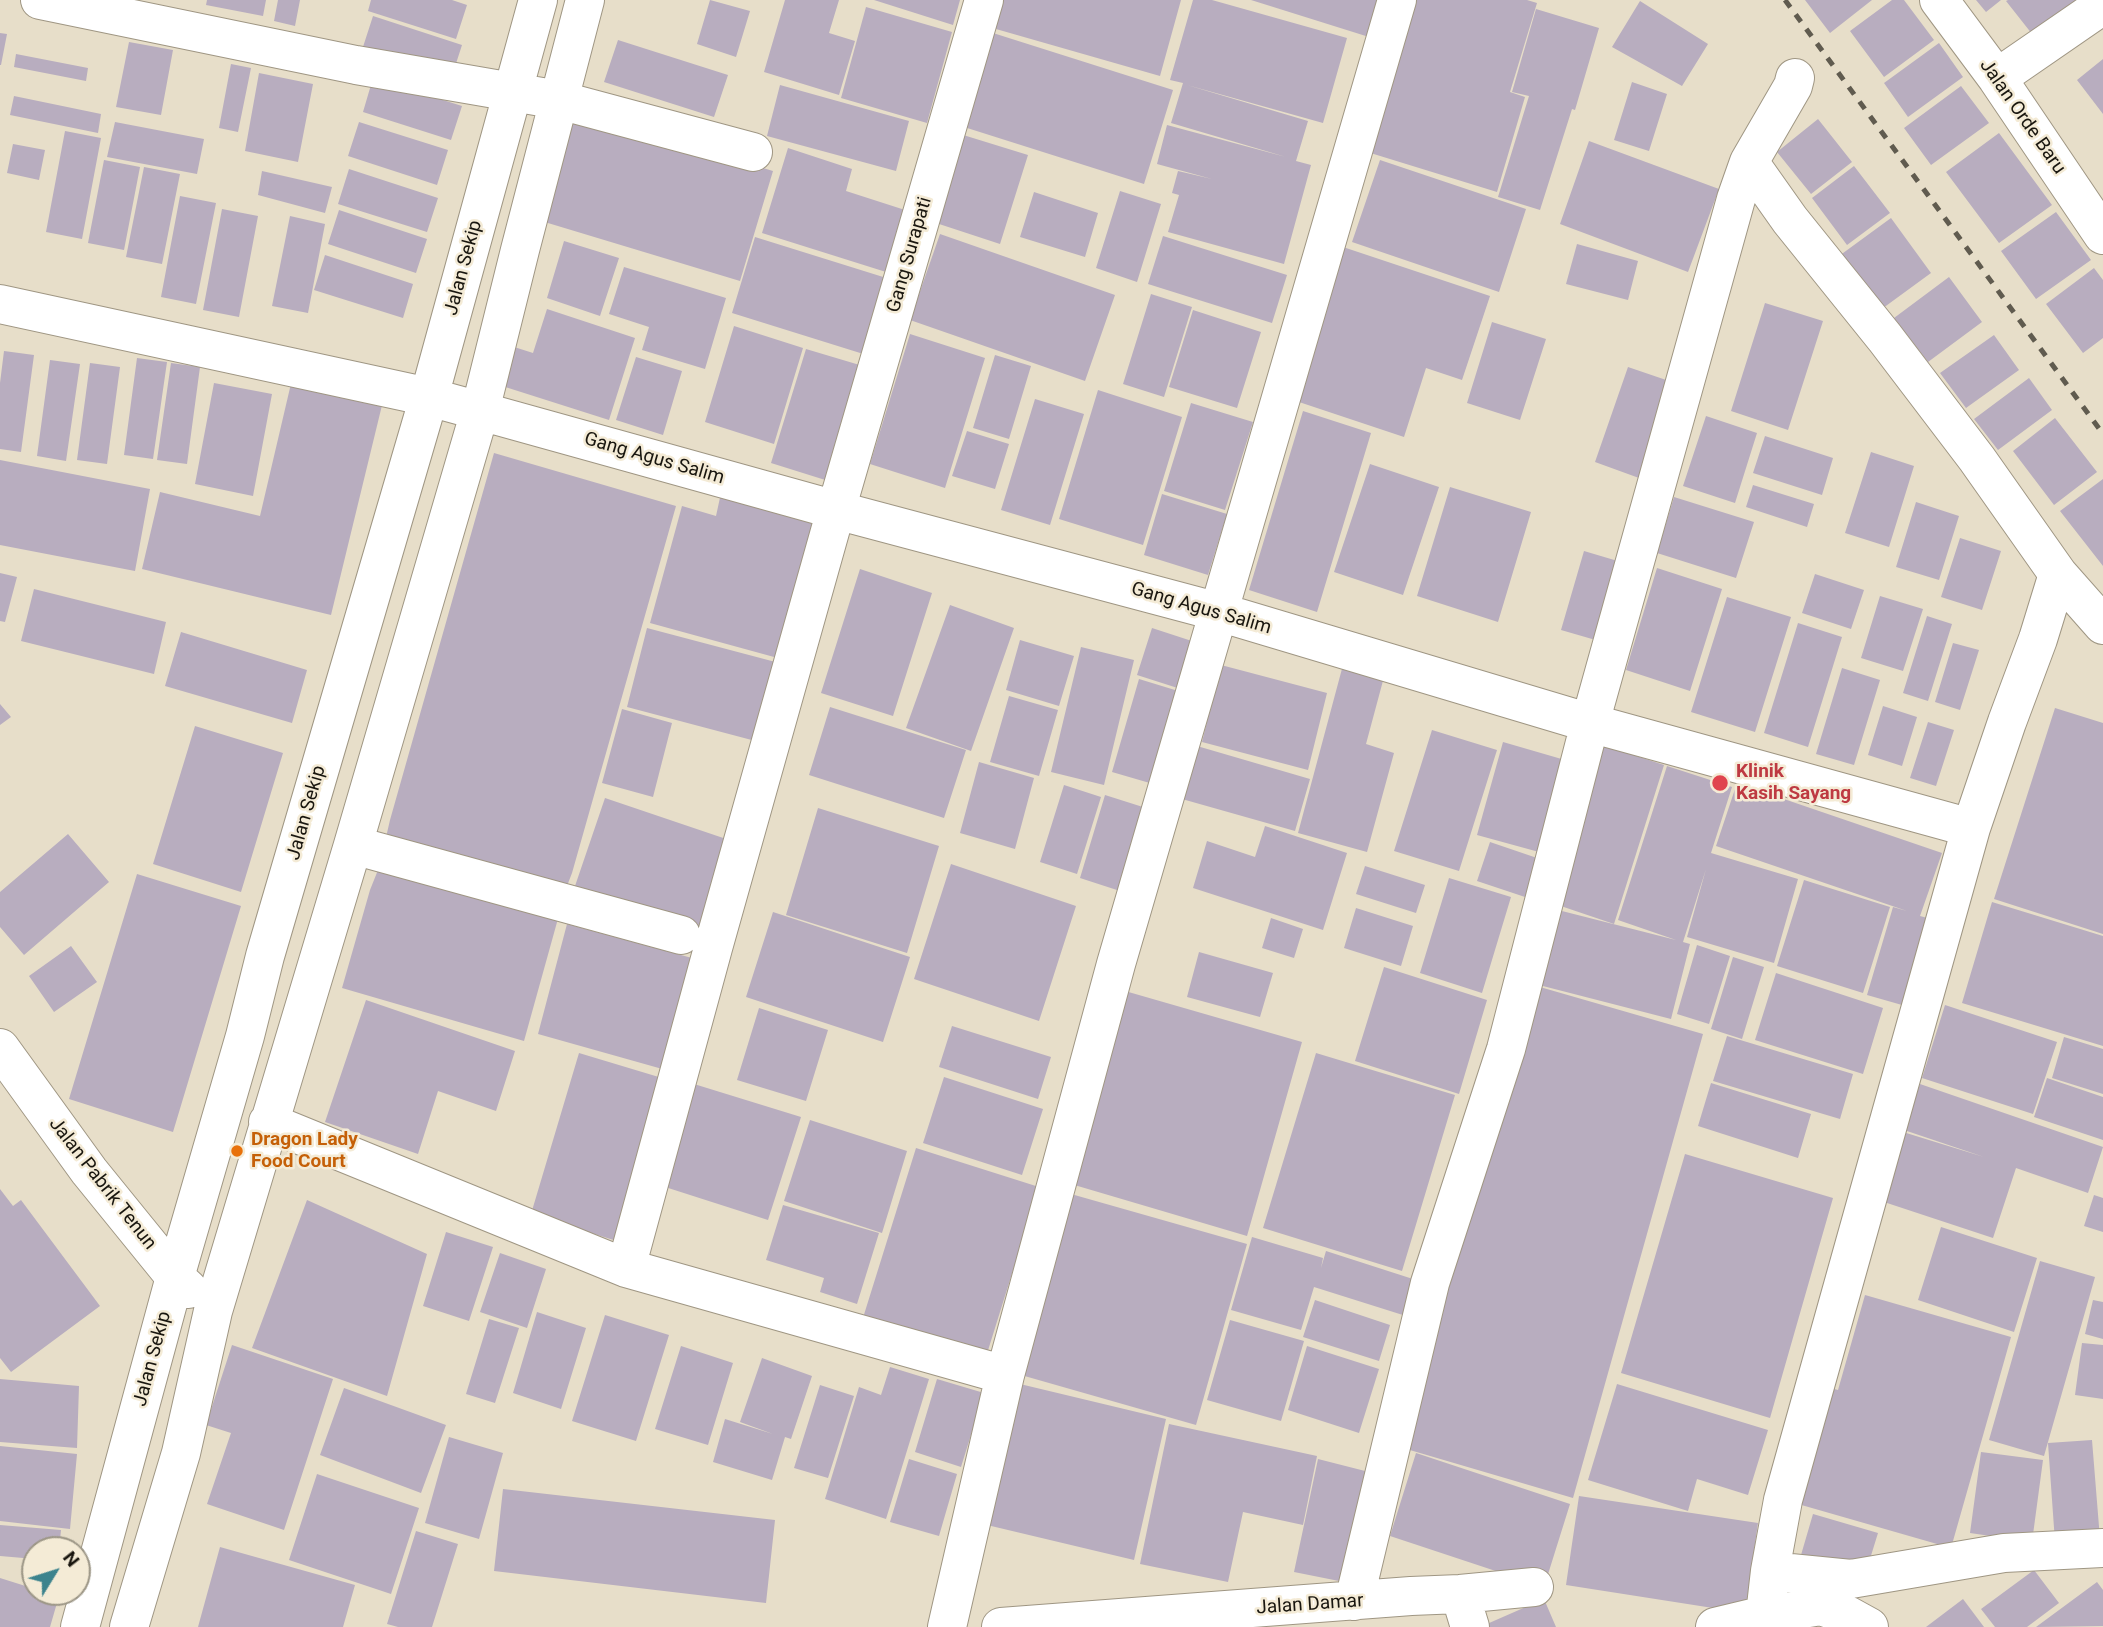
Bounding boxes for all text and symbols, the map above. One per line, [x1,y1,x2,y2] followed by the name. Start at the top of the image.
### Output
[1974,55,2070,179] street label: Jalan Orde Baru
[883,195,937,315] street label: Gang Surapati
[440,218,488,318] street label: Jalan Sekip
[581,428,727,490] street label: Gang Agus Salim
[1128,578,1274,640] street label: Gang Agus Salim
[1736,761,1851,805] place label: Klinik Kasih Sayang
[283,763,331,863] street label: Jalan Sekip
[1710,773,1730,793] marker: Klinik Kasih Sayang
[43,1113,161,1255] street label: Jalan Pabrik Tenun
[251,1129,358,1173] place label: Dragon Lady Food Court
[229,1143,245,1159] marker: Dragon Lady Food Court
[129,1309,177,1409] street label: Jalan Sekip
[21,1536,91,1606] north arrow
[58,1547,85,1571] text: N
[1256,1590,1364,1620] street label: Jalan Damar

